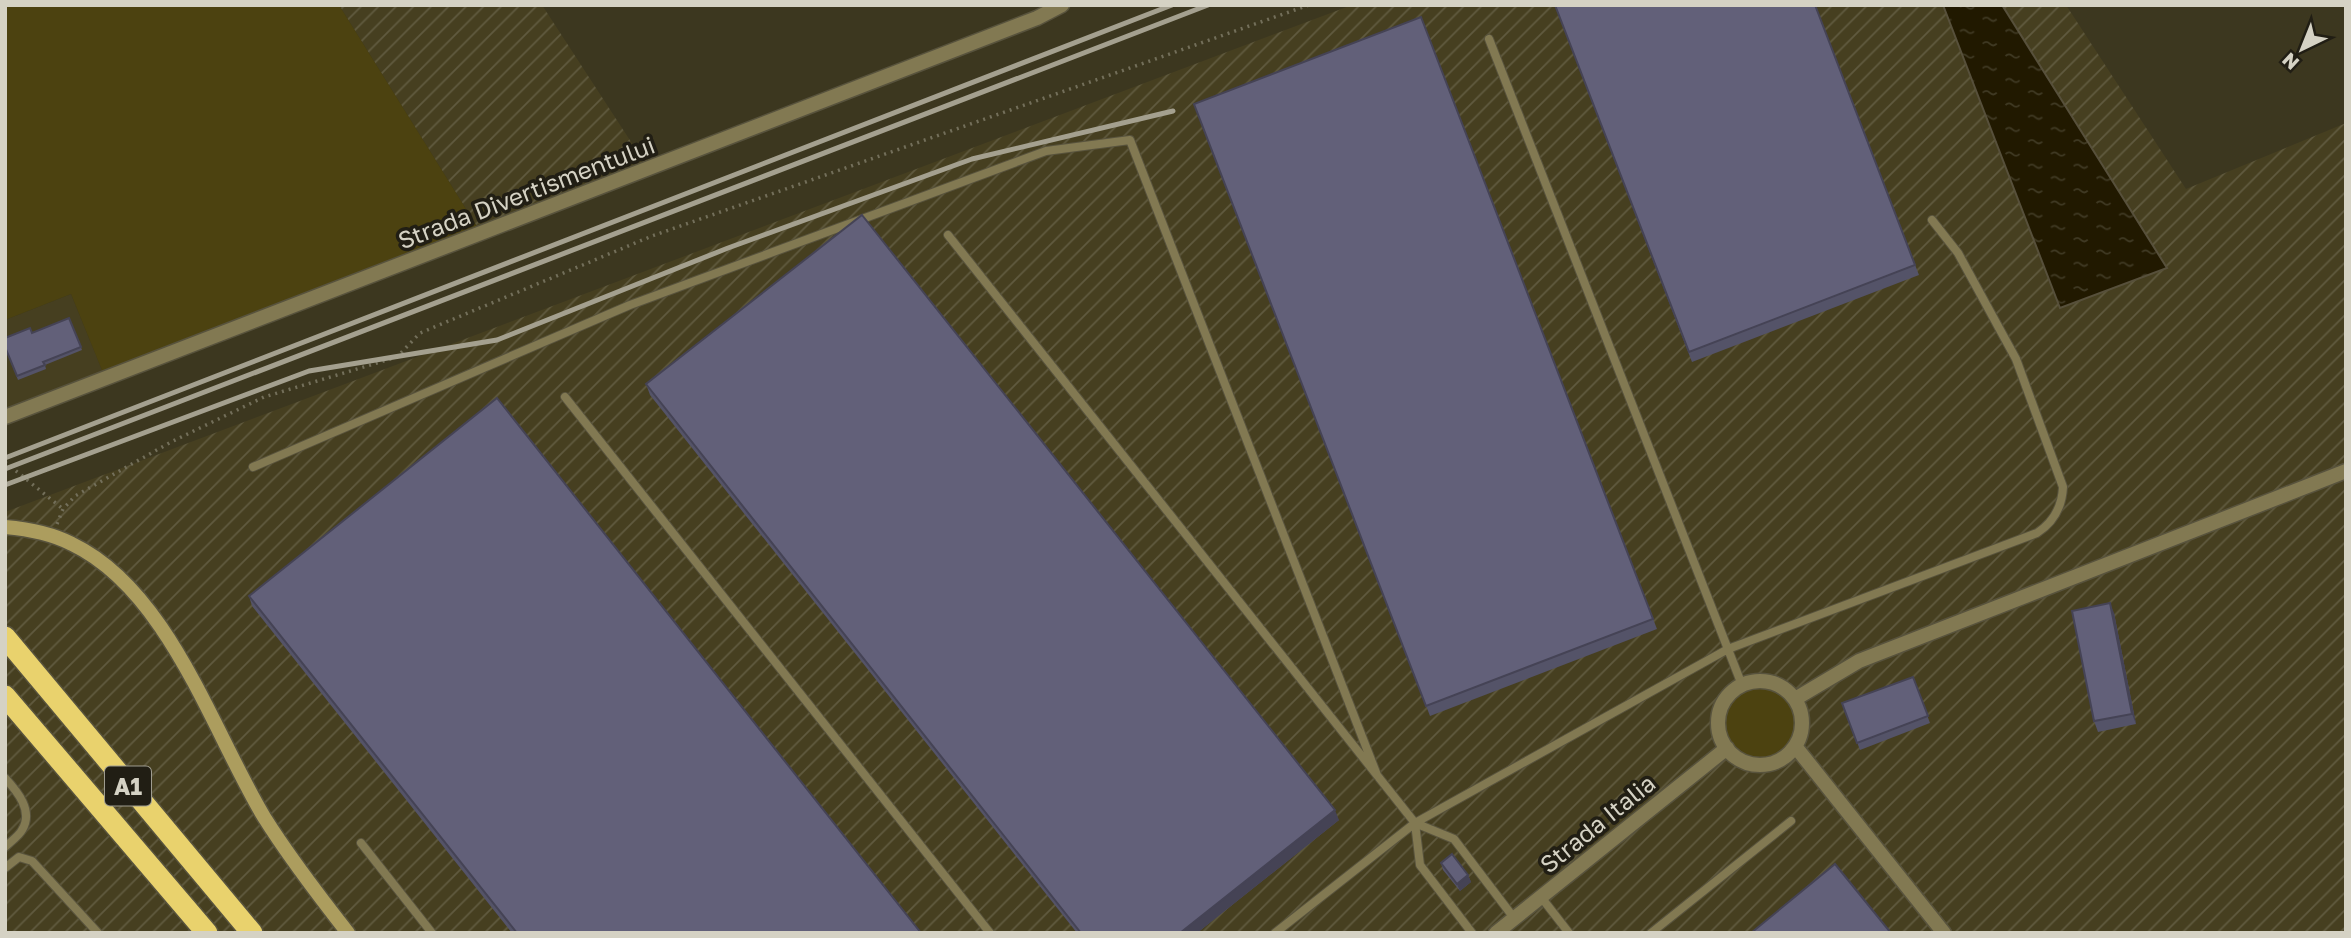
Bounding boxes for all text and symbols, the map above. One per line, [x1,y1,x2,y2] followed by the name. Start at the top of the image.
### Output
[2267,14,2337,84] north arrow
[2277,48,2303,75] text: N
[394,130,658,254] street label: Strada Divertismentului
[105,766,151,806] road number: A1
[1534,768,1660,878] street label: Strada Italia

